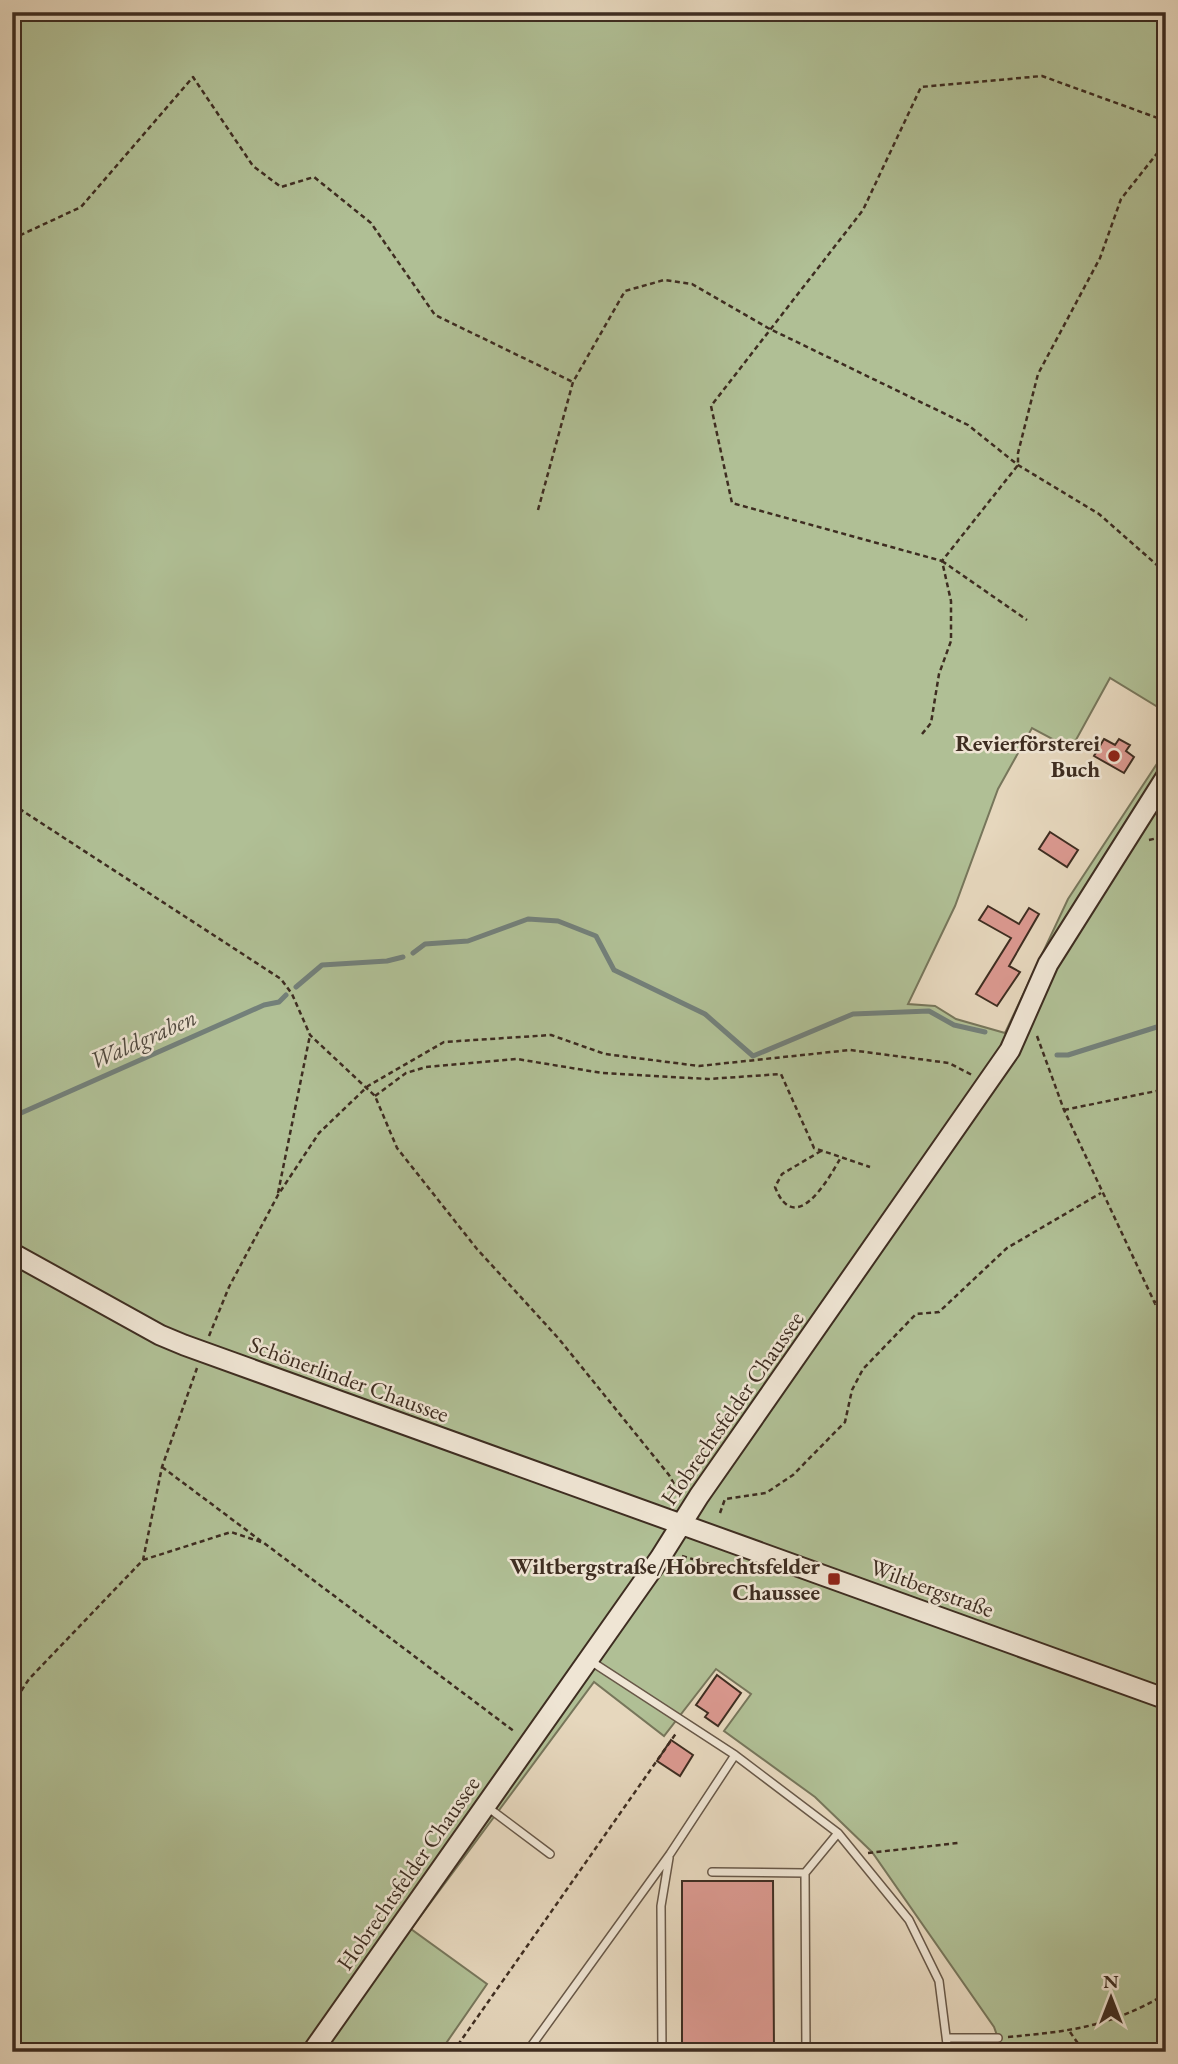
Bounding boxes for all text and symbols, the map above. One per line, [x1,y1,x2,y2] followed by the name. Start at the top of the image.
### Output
[955,728,1100,784] place label: Revierförsterei Buch
[1106,748,1122,764] marker: Revierförsterei Buch
[85,1001,201,1076] water label: Waldgraben
[654,1305,810,1511] street label: Hobrechtsfelder Chaussee
[245,1329,453,1429] street label: Schönerlinder Chaussee
[509,1551,820,1607] place label: Wiltbergstraße/Hobrechtsfelder Chaussee
[866,1552,998,1624] street label: Wiltbergstraße
[826,1571,842,1587] marker: Wiltbergstraße/Hobrechtsfelder Chaussee
[330,1770,486,1976] street label: Hobrechtsfelder Chaussee
[1076,1962,1146,2032] north arrow
[1103,1969,1119,1994] text: N

